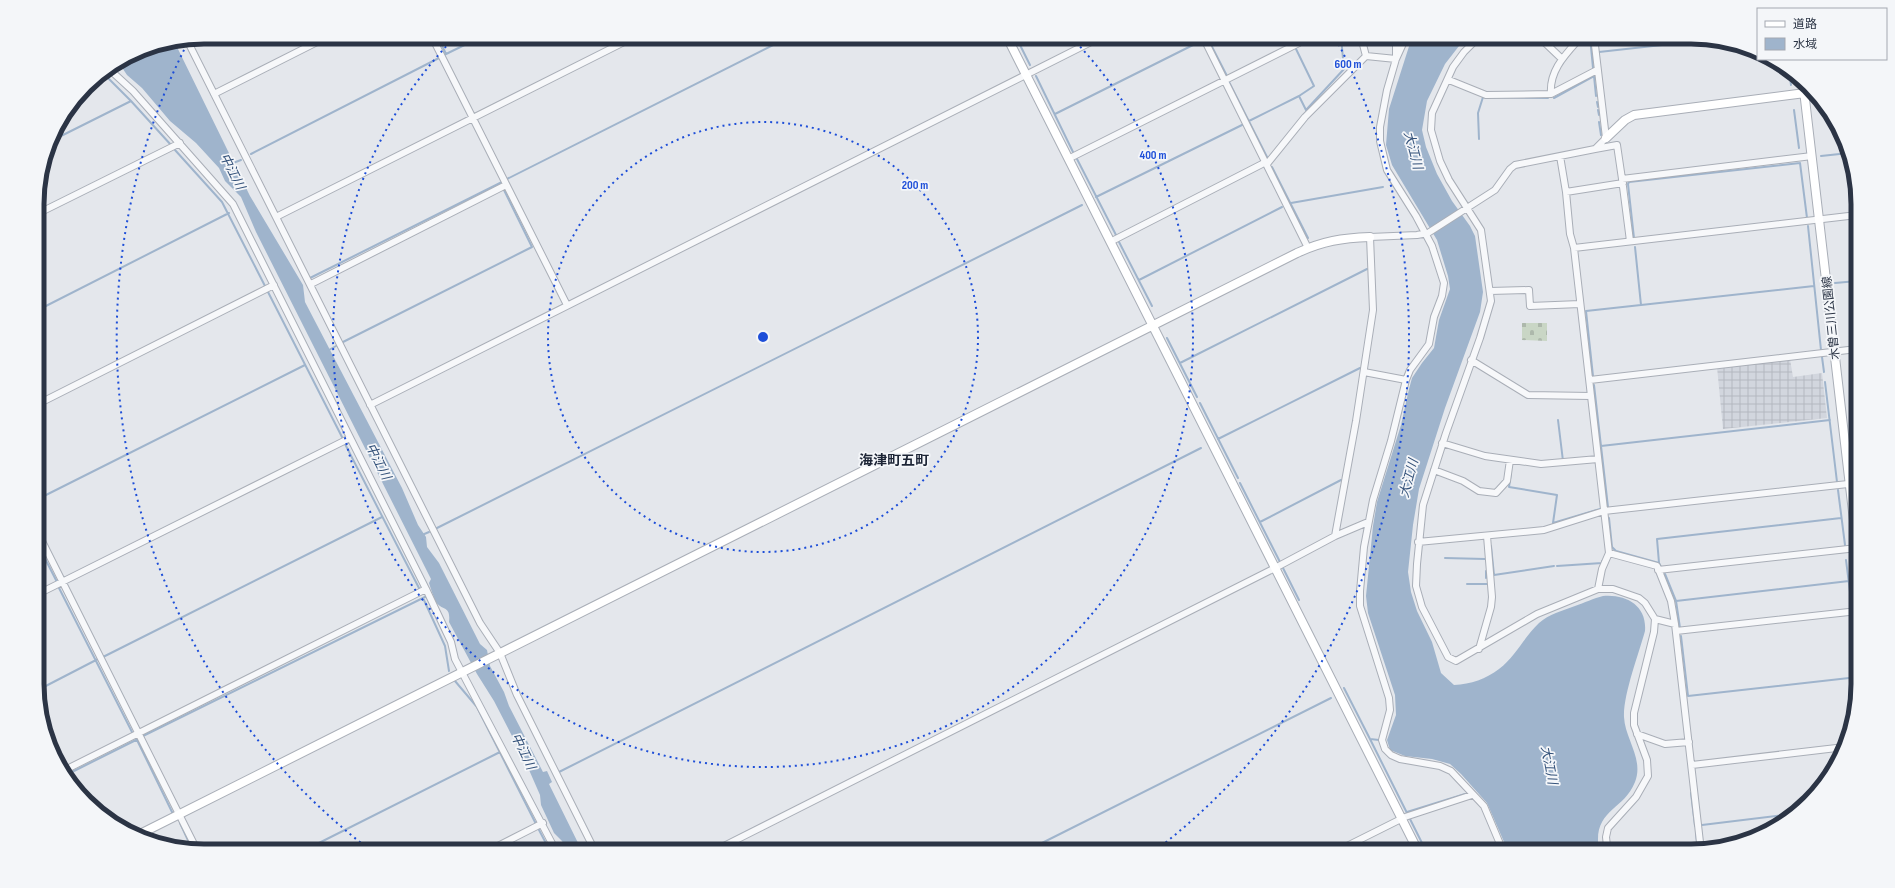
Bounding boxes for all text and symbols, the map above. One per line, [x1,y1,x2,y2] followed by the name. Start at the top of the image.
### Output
[1757,8,1887,60] legend
[1793,17,1817,32] text: 道路
[1793,37,1817,52] text: 水域
[1335,57,1361,72] text: 600 m
[1400,129,1426,173] water label: 大江川
[1140,148,1166,163] text: 400 m
[216,150,249,194] water label: 中江川
[902,178,928,193] text: 200 m
[1820,275,1843,361] street label: 木曽三川公園線
[756,330,770,344] centre of rings
[362,440,395,484] water label: 中江川
[859,452,929,469] district label: 海津町五町
[1396,455,1422,499] water label: 大江川
[507,730,540,774] water label: 中江川
[1537,745,1561,788] water label: 大江川

